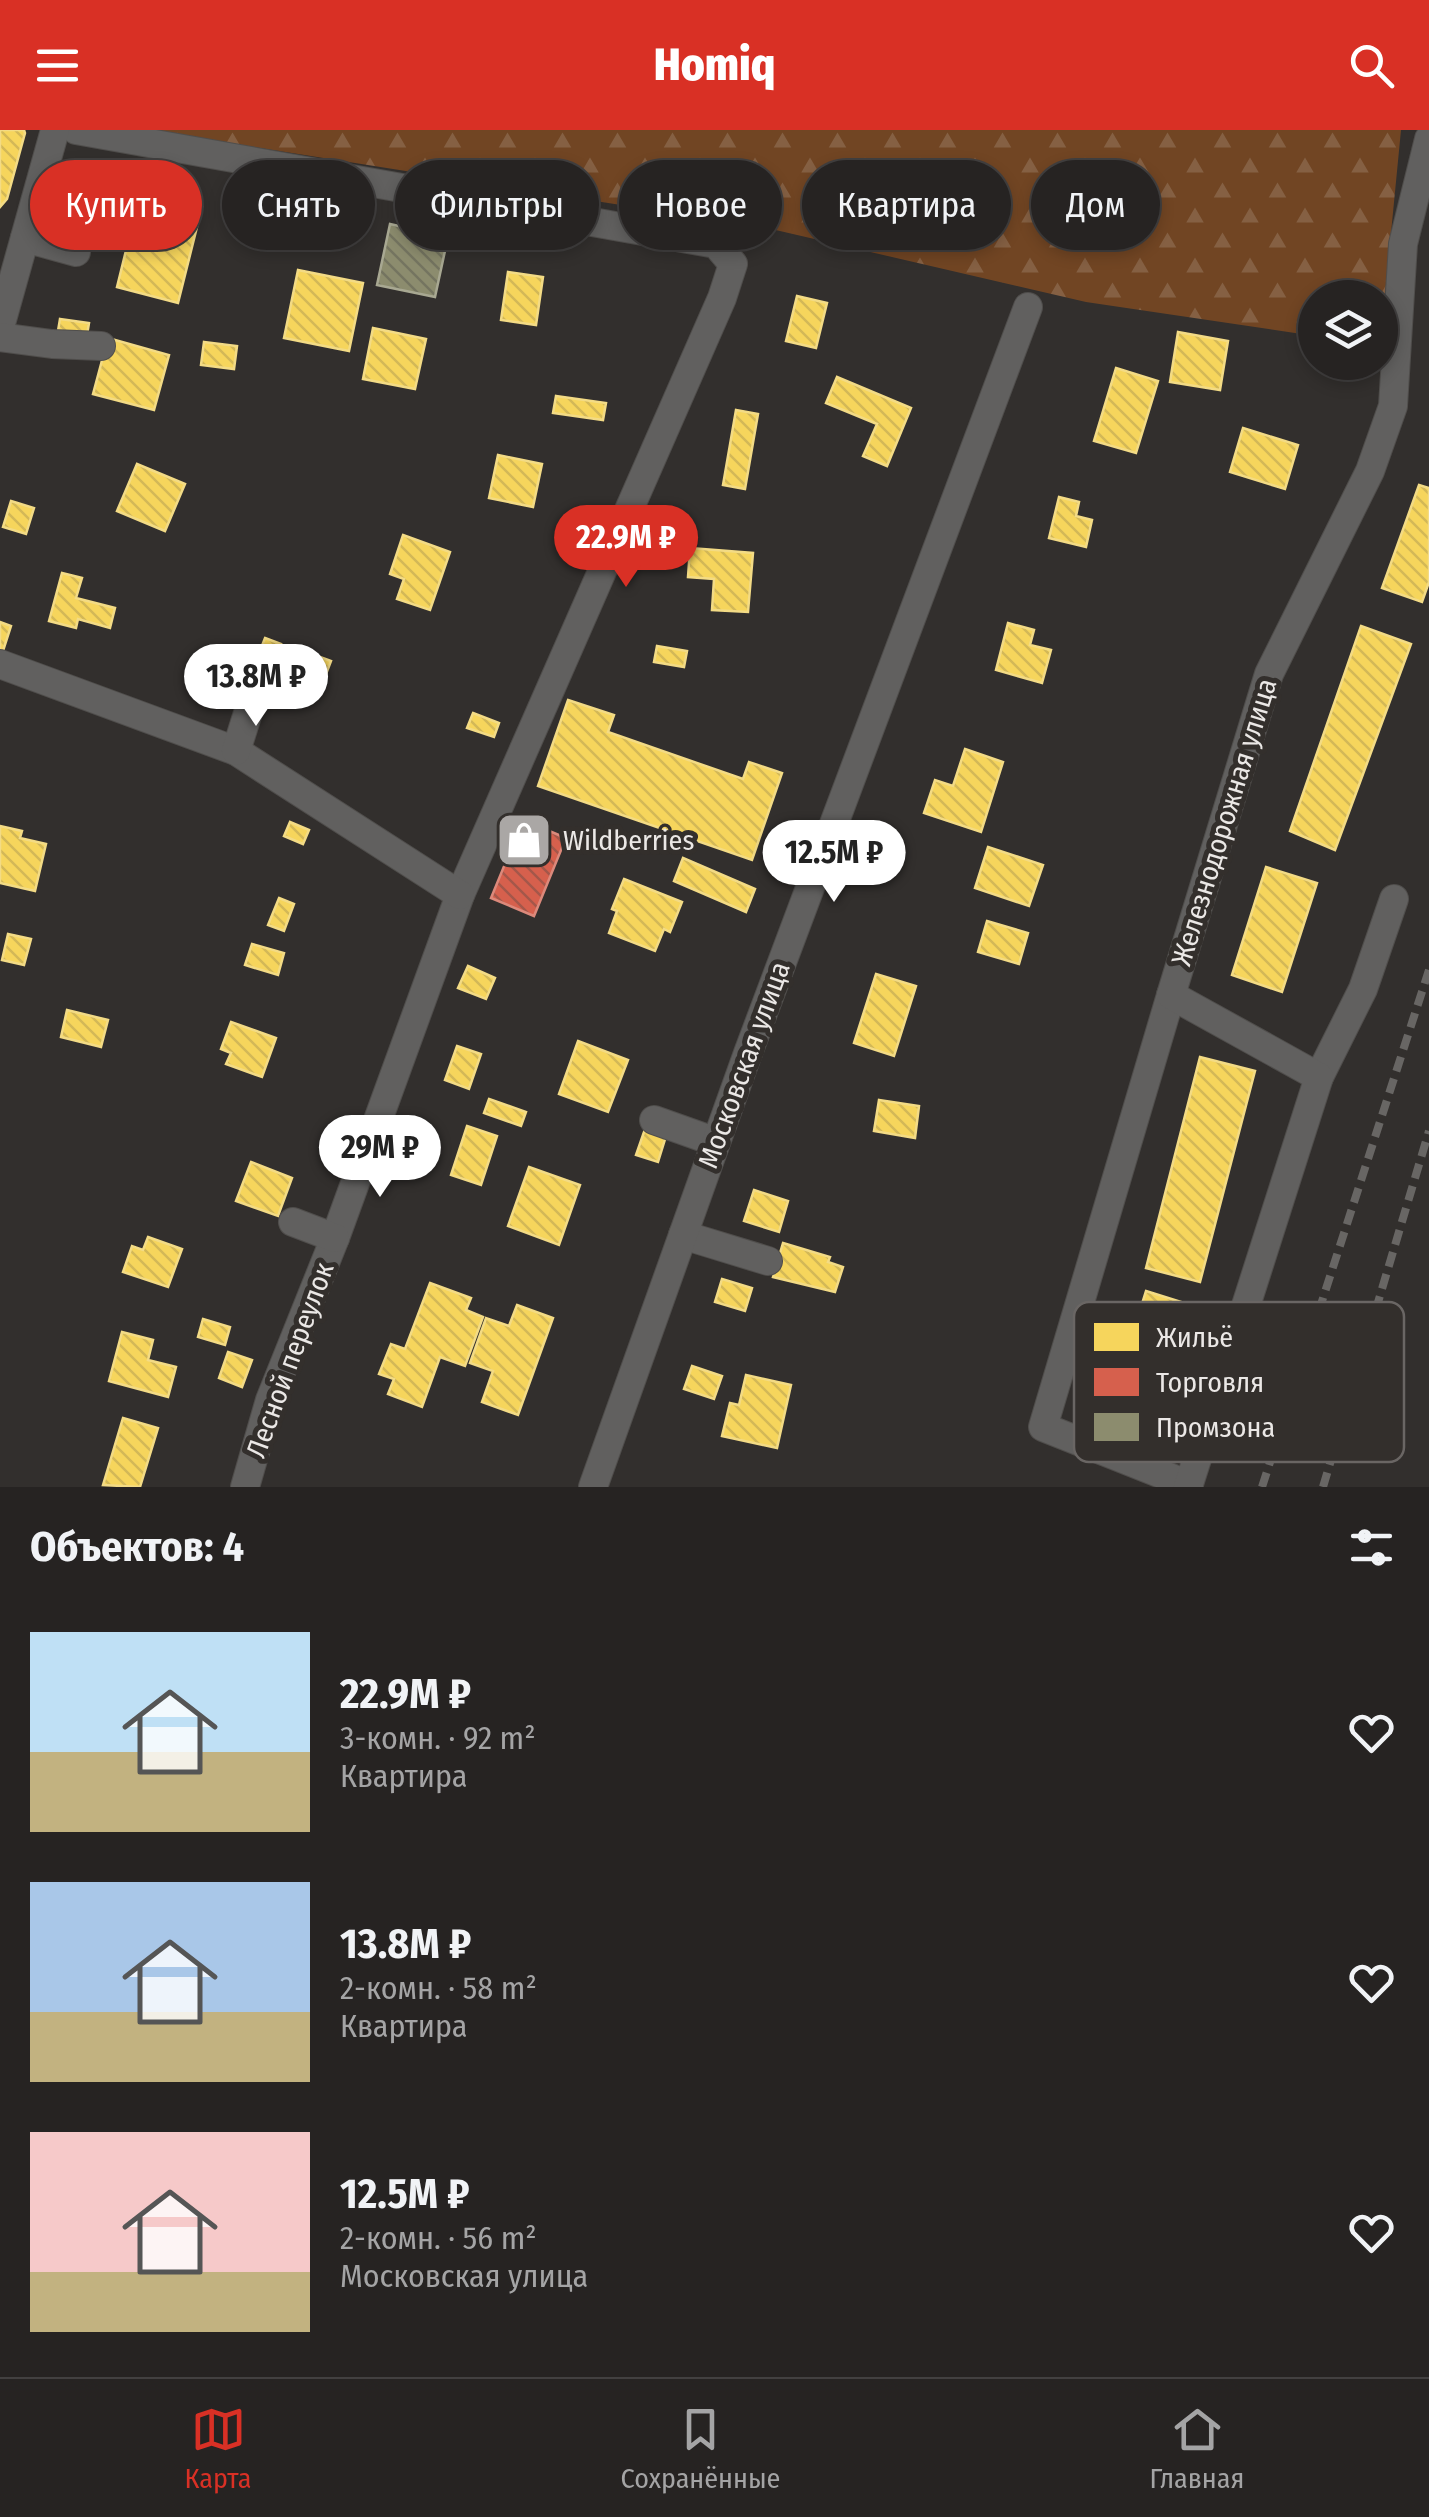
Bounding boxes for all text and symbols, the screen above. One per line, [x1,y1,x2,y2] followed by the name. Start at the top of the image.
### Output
[30,38,85,93] icon: menu
[654,38,775,92] text: Homiq
[1344,38,1399,93] icon: search
[30,160,202,250] chip: Купить
[222,160,375,250] chip: Снять
[395,160,599,250] chip: Фильтры
[619,160,782,250] chip: Новое
[802,160,1011,250] chip: Квартира
[1031,160,1160,250] chip: Дом
[1298,280,1398,380] map controls
[1298,280,1398,380] button: layers
[534,505,718,590] pin: 22.9M ₽
[576,518,676,556] text: 22.9M ₽
[164,644,348,729] pin: 13.8M ₽
[206,657,306,695] text: 13.8M ₽
[1165,674,1283,970] street label: Железнодорожная улица
[494,810,554,870] shop icon: Wildberries
[742,820,926,905] pin: 12.5M ₽
[563,824,694,857] place label: Wildberries
[785,833,883,871] text: 12.5M ₽
[691,957,797,1173] street label: Московская улица
[310,1115,450,1200] pin: 29M ₽
[341,1128,419,1166] text: 29M ₽
[239,1258,341,1462] street label: Лесной переулок
[1074,1302,1404,1462] legend
[1156,1321,1233,1354] text: Жильё
[1156,1366,1264,1399] text: Торговля
[1156,1411,1275,1444] text: Промзона
[1344,1520,1399,1575] icon: filters
[30,1522,244,1572] text: Объектов: 4
[340,1669,471,1719] text: 22.9M ₽
[110,1672,230,1792] icon: home
[1344,1705,1399,1760] icon: heart
[340,1719,536,1757] text: 3-комн. · 92 m²
[340,1757,467,1795] text: Квартира
[340,1919,471,1969] text: 13.8M ₽
[110,1922,230,2042] icon: home
[1344,1955,1399,2010] icon: heart
[340,1969,537,2007] text: 2-комн. · 58 m²
[340,2007,467,2045] text: Квартира
[340,2169,470,2219] text: 12.5M ₽
[110,2172,230,2292] icon: home
[1344,2205,1399,2260] icon: heart
[340,2219,537,2257] text: 2-комн. · 56 m²
[340,2257,588,2295] text: Московская улица
[185,2402,251,2495] tab: Карта
[621,2402,780,2495] tab: Сохранённые
[1150,2402,1244,2495] tab: Главная

